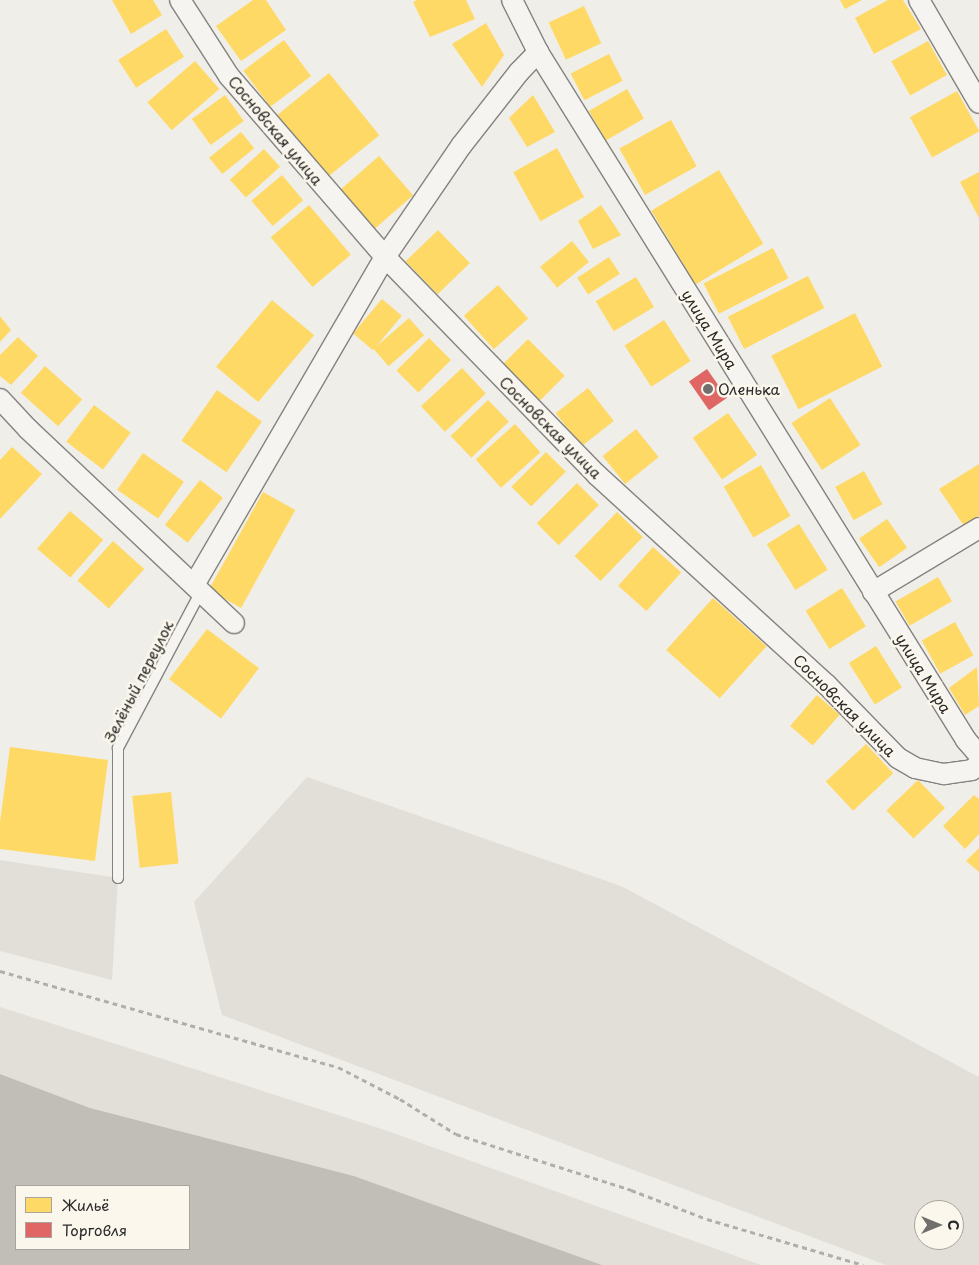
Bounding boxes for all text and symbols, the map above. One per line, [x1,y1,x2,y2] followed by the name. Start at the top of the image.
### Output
[225,71,327,189] street label: Сосновская улица
[678,286,742,372] street label: улица Мира
[496,372,606,482] street label: Сосновская улица
[718,380,780,398] place label: Оленька
[702,383,714,395] marker: Оленька
[100,617,176,745] street label: Зелёный переулок
[892,630,956,716] street label: улица Мира
[790,650,900,760] street label: Сосновская улица
[15,1185,190,1250] legend
[62,1193,109,1216] text: Жильё
[914,1200,964,1250] north arrow
[62,1218,127,1241] text: Торговля
[943,1220,964,1230] text: С

